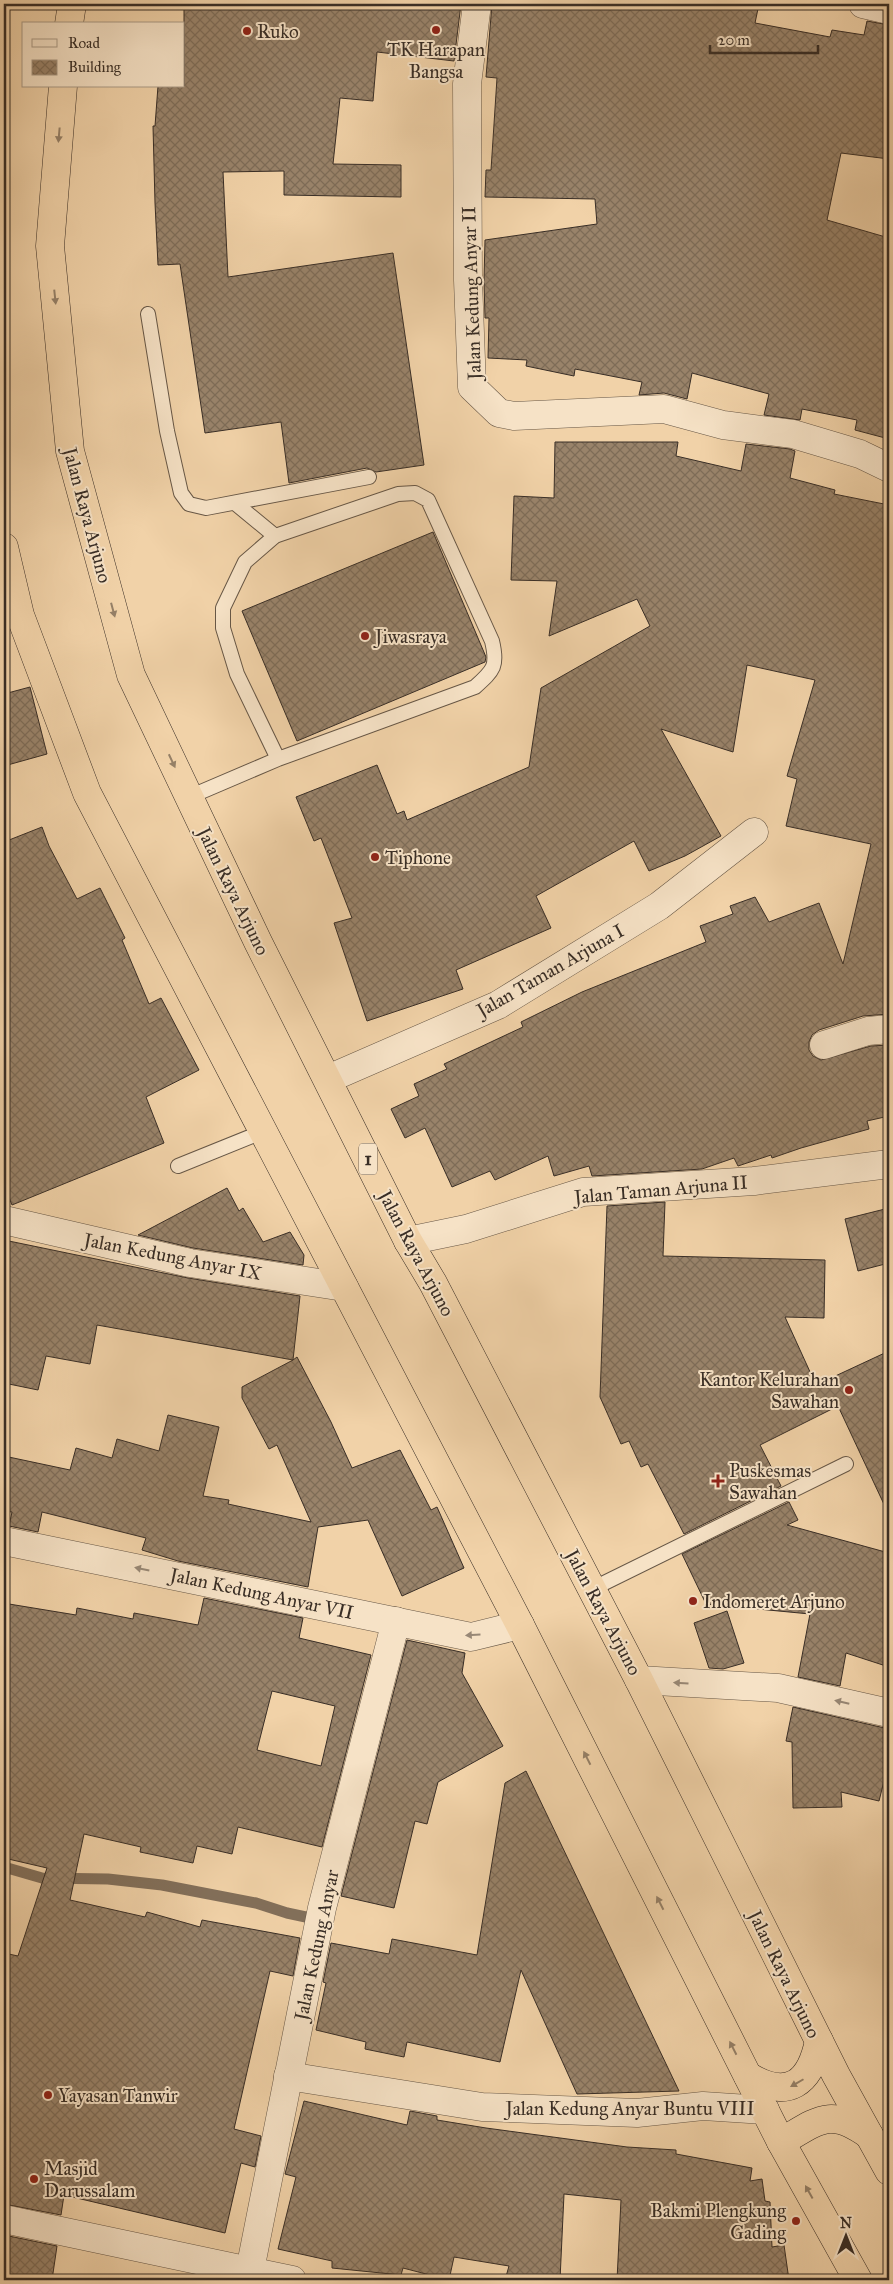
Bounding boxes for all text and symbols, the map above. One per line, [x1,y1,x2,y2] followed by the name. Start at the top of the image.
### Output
[257,20,299,43] place label: Ruko
[22,22,185,88] legend
[710,22,818,54] scale bar
[430,24,442,36] marker: TK Harapan Bangsa
[241,25,253,37] marker: Ruko
[718,31,750,49] text: 20 m
[68,34,100,52] text: Road
[387,38,485,84] place label: TK Harapan Bangsa
[68,58,122,76] text: Building
[55,127,63,143] one-way arrow
[457,206,487,382] street label: Jalan Kedung Anyar II
[51,289,59,305] one-way arrow
[57,443,117,586] street label: Jalan Raya Arjuno
[110,603,118,618] one-way arrow
[373,625,448,649] place label: Jiwasraya
[359,630,371,642] marker: Jiwasraya
[168,754,176,768] one-way arrow
[191,822,275,960] street label: Jalan Raya Arjuno
[385,846,451,869] place label: Tiphone
[369,851,381,863] marker: Tiphone
[471,919,628,1024] street label: Jalan Taman Arjuna I
[359,1144,377,1174] road number: 1
[571,1170,749,1210] street label: Jalan Taman Arjuna II
[372,1184,460,1321] street label: Jalan Raya Arjuno
[80,1228,264,1286] street label: Jalan Kedung Anyar IX
[699,1368,839,1413] place label: Kantor Kelurahan Sawahan
[843,1384,855,1396] marker: Kantor Kelurahan Sawahan
[729,1459,811,1504] place label: Puskesmas Sawahan
[711,1474,725,1488] marker: Puskesmas Sawahan
[559,1543,647,1680] street label: Jalan Raya Arjuno
[166,1562,356,1625] street label: Jalan Kedung Anyar VII
[134,1565,150,1573] one-way arrow
[703,1590,845,1613] place label: Indomeret Arjuno
[687,1595,699,1607] marker: Indomeret Arjuno
[464,1631,480,1639] one-way arrow
[673,1678,689,1686] one-way arrow
[834,1698,849,1706] one-way arrow
[583,1751,591,1765] one-way arrow
[289,1867,345,2025] street label: Jalan Kedung Anyar
[656,1896,664,1910] one-way arrow
[742,1905,826,2043] street label: Jalan Raya Arjuno
[729,2041,737,2055] one-way arrow
[790,2078,804,2087] one-way arrow
[58,2084,178,2107] place label: Yayasan Tanwir
[42,2089,54,2101] marker: Yayasan Tanwir
[503,2097,755,2121] street label: Jalan Kedung Anyar Buntu VIII
[44,2157,135,2202] place label: Masjid Darussalam
[28,2173,40,2185] marker: Masjid Darussalam
[805,2184,813,2199] one-way arrow
[650,2199,786,2245] place label: Bakmi Plengkung Gading
[820,2212,870,2262] north arrow
[790,2215,802,2227] marker: Bakmi Plengkung Gading
[840,2215,852,2232] text: N

